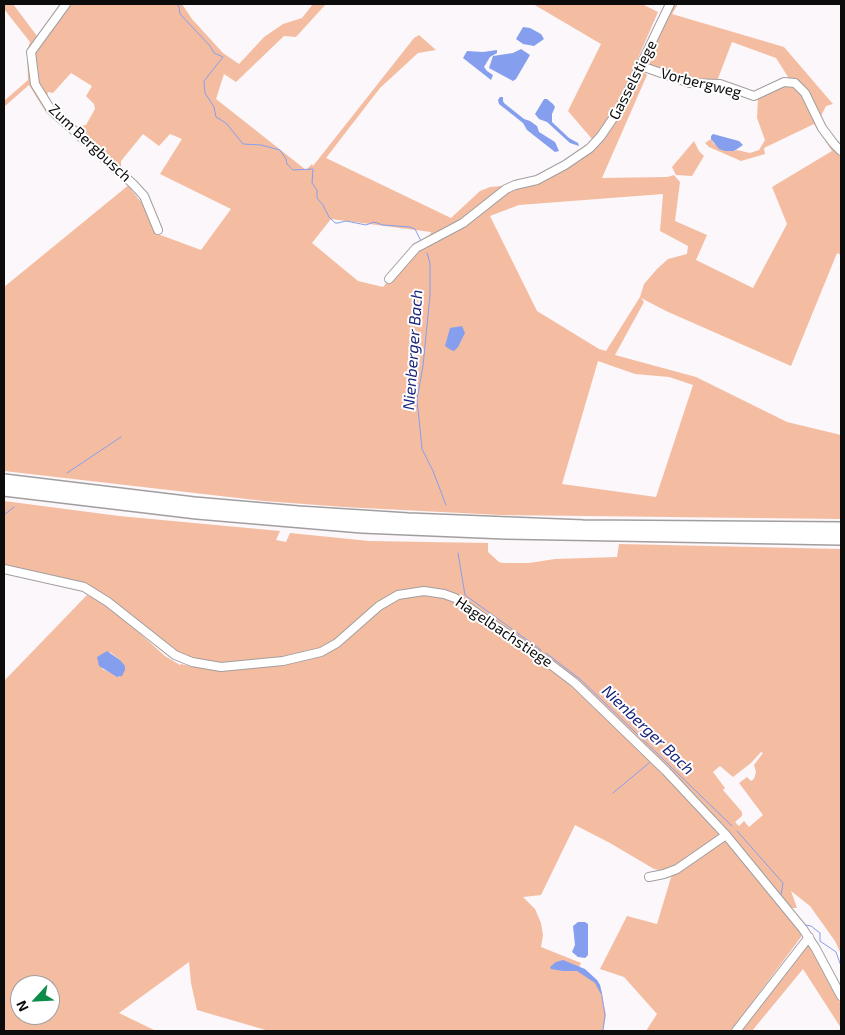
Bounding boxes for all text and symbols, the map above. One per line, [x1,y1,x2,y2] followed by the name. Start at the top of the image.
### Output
[605,37,661,123] street label: Gasselstiege
[659,64,743,102] street label: Vorbergweg
[45,100,135,186] street label: Zum Bergbusch
[399,289,427,411] water label: Nienberger Bach
[452,593,556,671] street label: Hagelbachstiege
[598,681,698,779] water label: Nienberger Bach
[10,975,60,1025] north arrow
[12,998,32,1014] text: N

